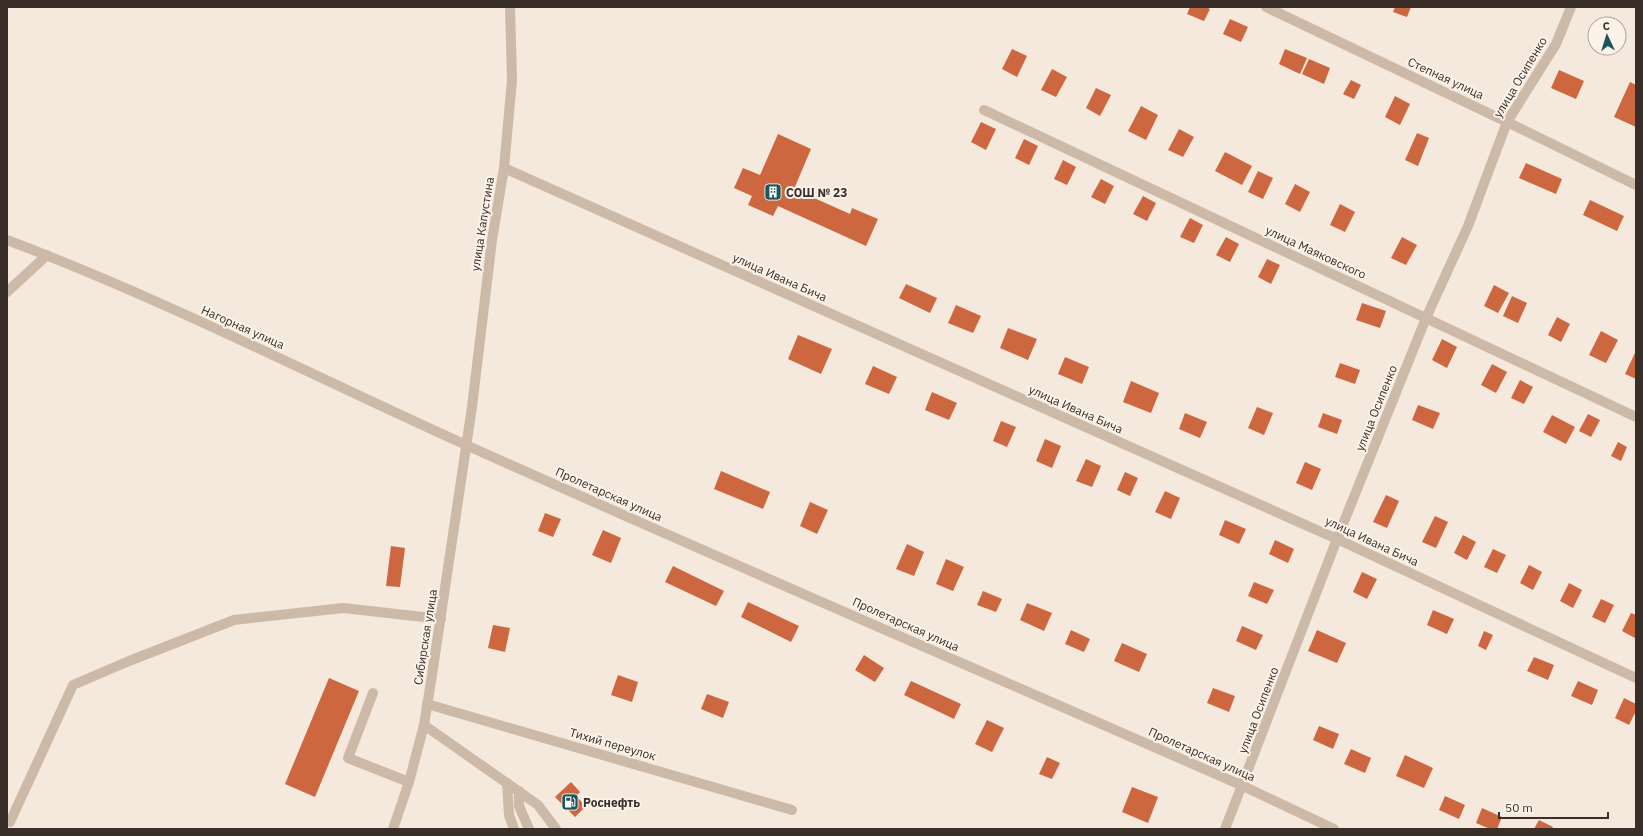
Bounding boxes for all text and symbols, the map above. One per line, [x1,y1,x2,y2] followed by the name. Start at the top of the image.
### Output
[1587,16,1627,56] north arrow
[1602,19,1610,33] text: С
[1490,34,1550,120] street label: улица Осипенко
[1405,54,1487,102] street label: Степная улица
[467,175,497,272] street label: улица Капустина
[763,182,783,202] building icon: СОШ № 23
[786,185,847,200] place label: СОШ № 23
[1263,222,1369,282] street label: улица Маяковского
[731,250,830,305] street label: улица Ивана Бича
[199,302,287,352] street label: Нагорная улица
[1352,363,1400,453] street label: улица Осипенко
[1027,382,1126,437] street label: улица Ивана Бича
[553,464,665,525] street label: Пролетарская улица
[1323,513,1422,569] street label: улица Ивана Бича
[410,587,440,686] street label: Сибирская улица
[850,594,962,655] street label: Пролетарская улица
[1235,664,1281,755] street label: улица Осипенко
[568,724,658,764] street label: Тихий переулок
[1146,724,1258,785] street label: Пролетарская улица
[560,792,580,812] fuel station icon: Роснефть
[1499,794,1608,820] scale bar
[583,795,640,810] place label: Роснефть
[1505,800,1533,815] text: 50 m

